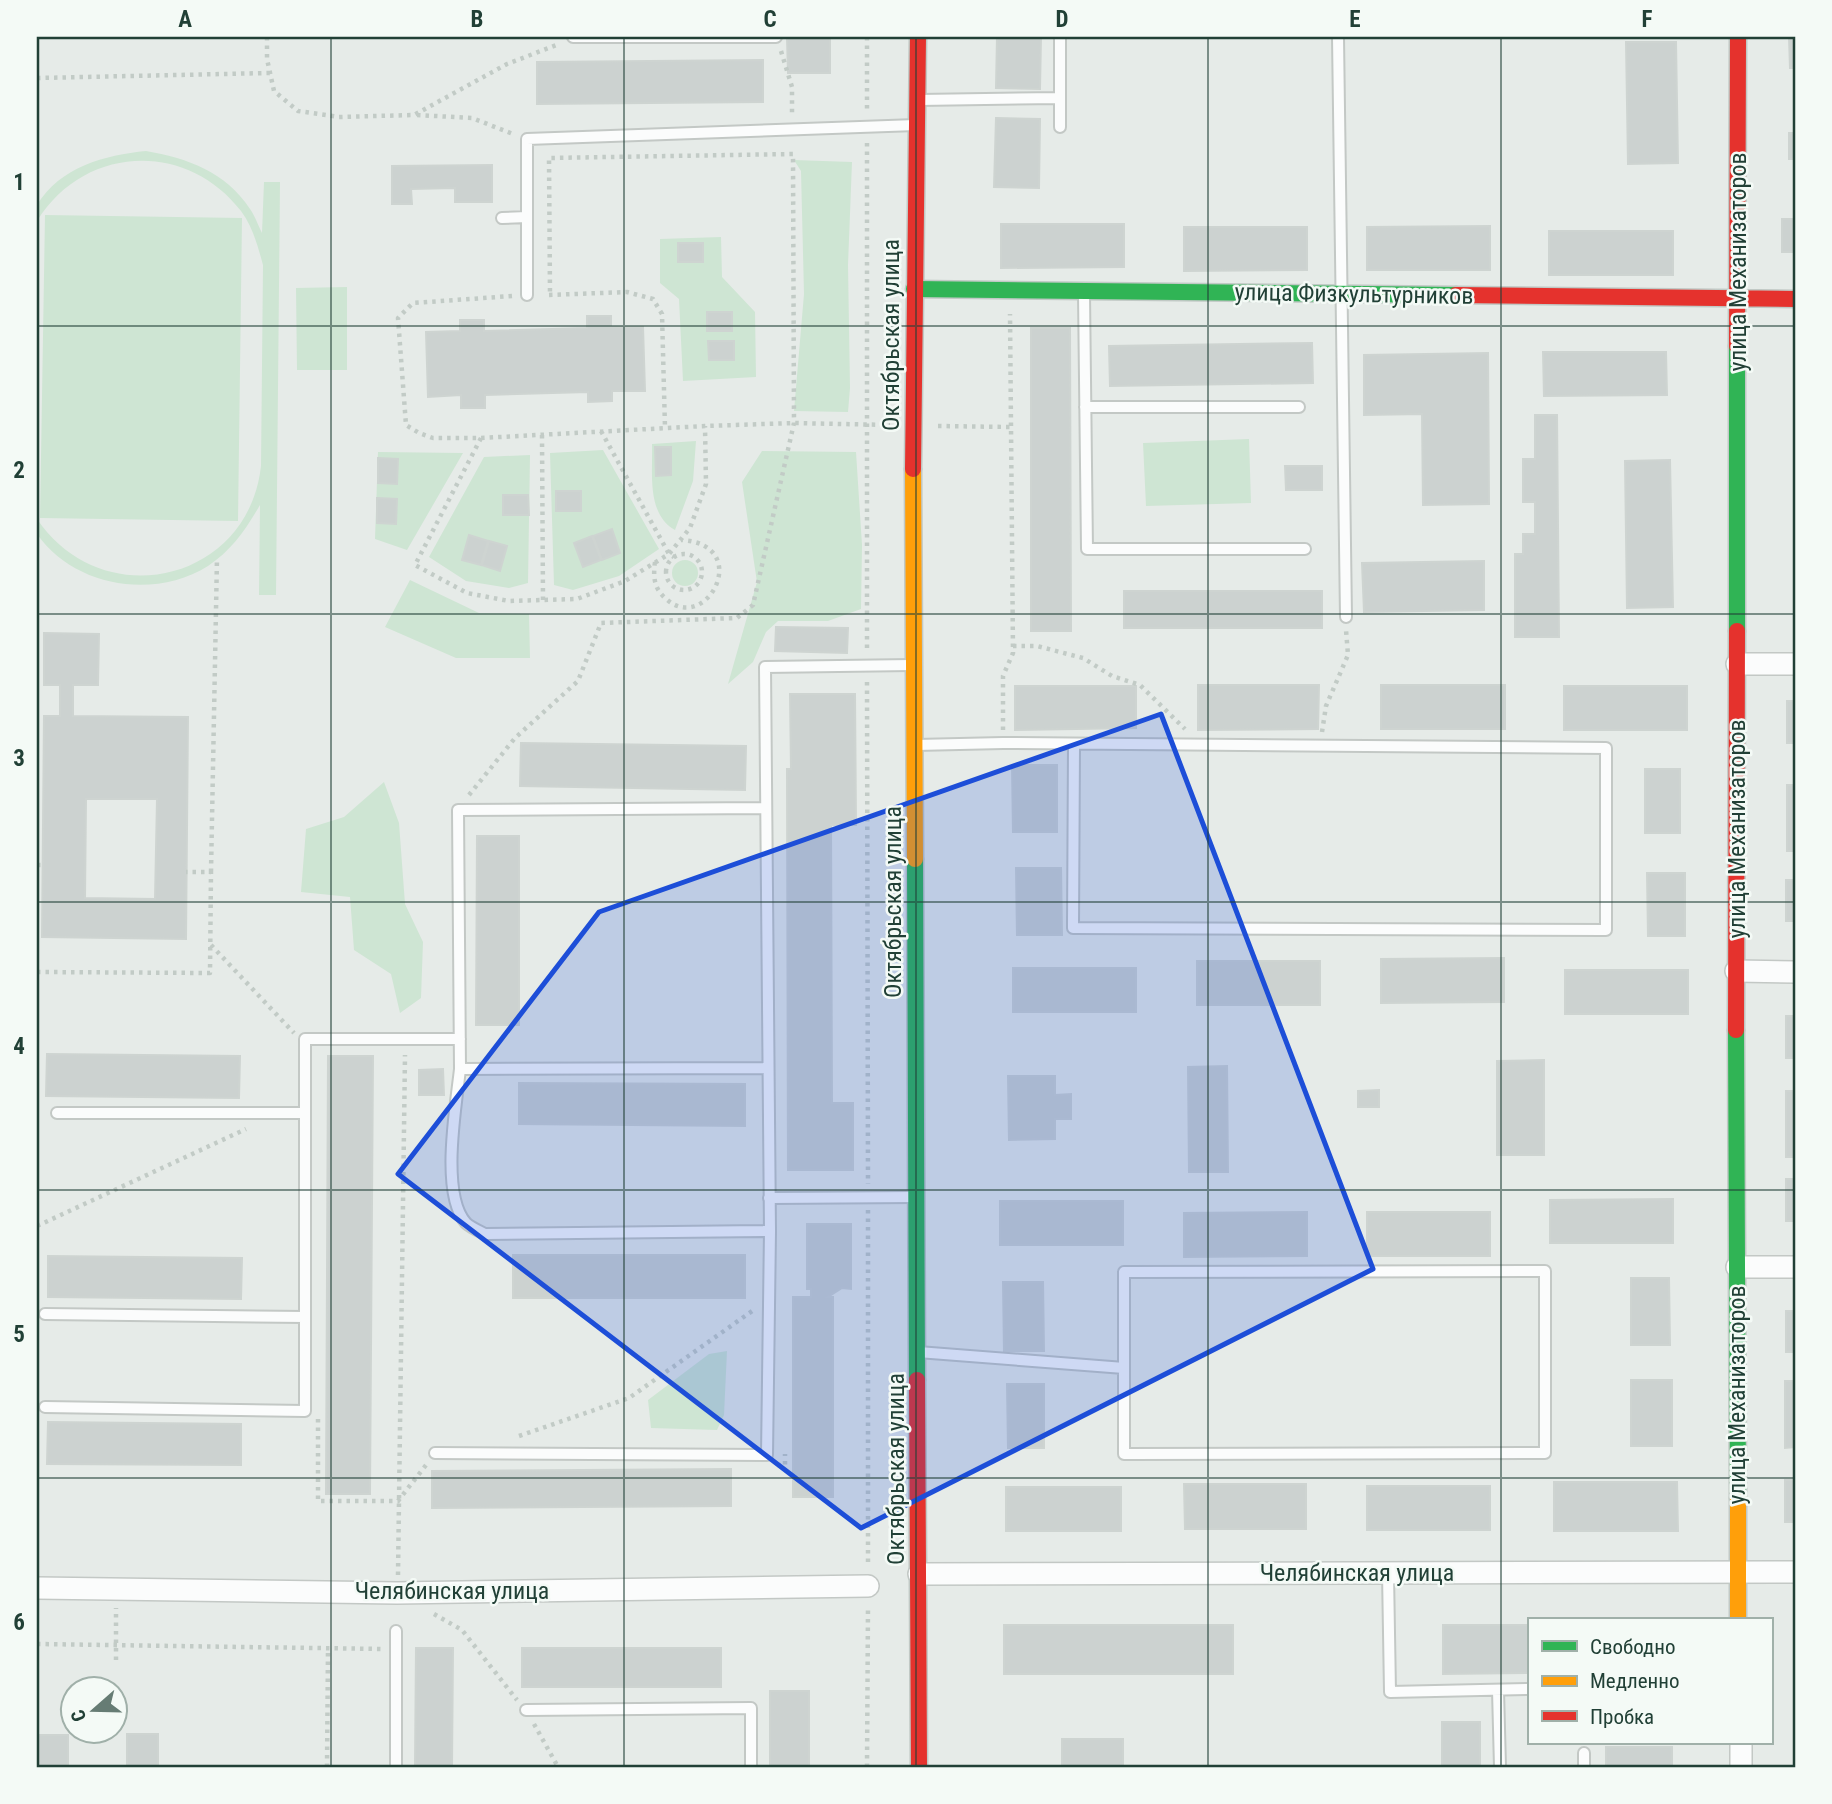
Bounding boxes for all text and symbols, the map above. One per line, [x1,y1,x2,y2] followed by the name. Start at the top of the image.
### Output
[178,6,192,33] text: A
[471,6,483,33] text: B
[763,6,777,33] text: C
[1056,6,1069,33] text: D
[1349,6,1361,33] text: E
[1642,6,1653,33] text: F
[1724,152,1752,372] street label: улица Механизаторов
[13,169,25,196] text: 1
[877,239,905,431] street label: Октябрьская улица
[1234,278,1474,310] street label: улица Физкультурников
[13,457,25,484] text: 2
[1723,719,1751,939] street label: улица Механизаторов
[13,745,25,772] text: 3
[879,806,907,998] street label: Октябрьская улица
[13,1033,25,1060] text: 4
[1723,1285,1751,1505] street label: улица Механизаторов
[13,1321,25,1348] text: 5
[882,1373,910,1565] street label: Октябрьская улица
[1260,1559,1454,1587] street label: Челябинская улица
[355,1577,549,1605] street label: Челябинская улица
[13,1609,25,1636] text: 6
[1528,1618,1772,1744] legend
[1590,1635,1676,1659] text: Свободно
[1590,1669,1679,1693] text: Медленно
[60,1674,130,1744] north arrow
[1590,1705,1654,1729] text: Пробка
[66,1706,91,1725] text: С

